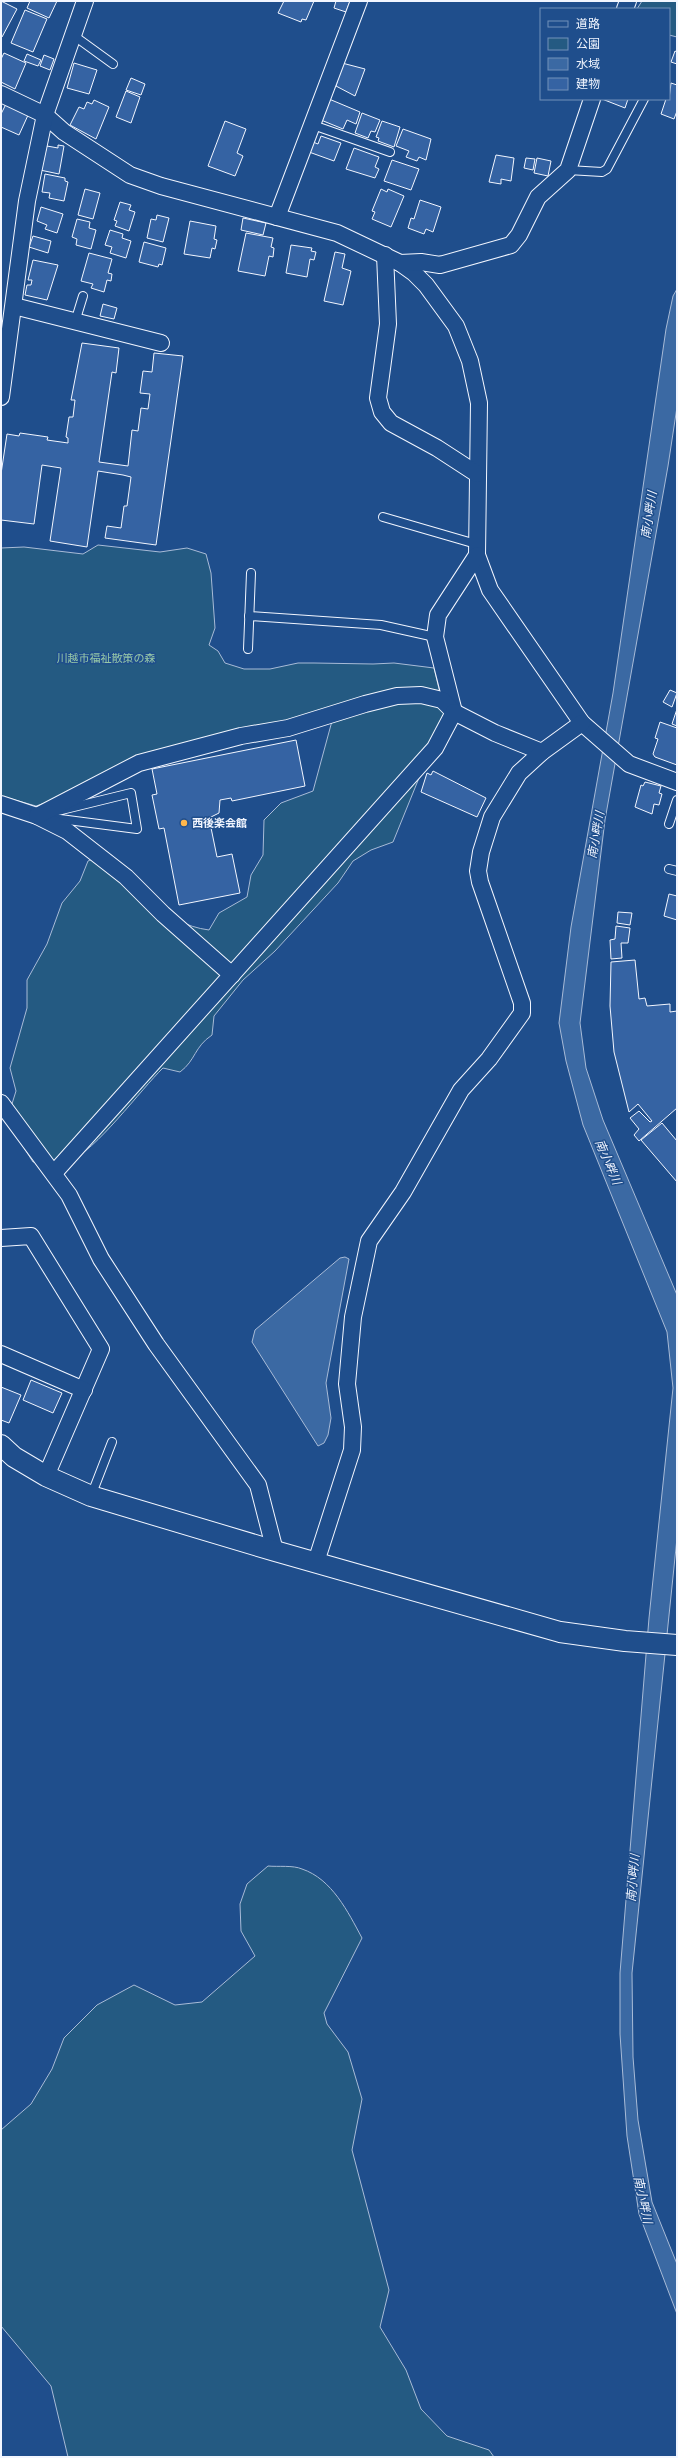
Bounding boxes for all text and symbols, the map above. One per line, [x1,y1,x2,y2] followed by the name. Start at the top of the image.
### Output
[540,8,670,100] legend
[576,17,600,31] text: 道路
[576,37,600,51] text: 公園
[576,57,600,71] text: 水域
[576,77,600,91] text: 建物
[639,488,660,540] water label: 南小畔川
[57,652,156,664] park label: 川越市福祉散策の森
[585,808,607,860] water label: 南小畔川
[192,817,247,829] place label: 西後楽会館
[179,818,189,828] marker: 西後楽会館
[592,1137,625,1189] water label: 南小畔川
[624,1851,642,1903] water label: 南小畔川
[631,2175,655,2227] water label: 南小畔川

